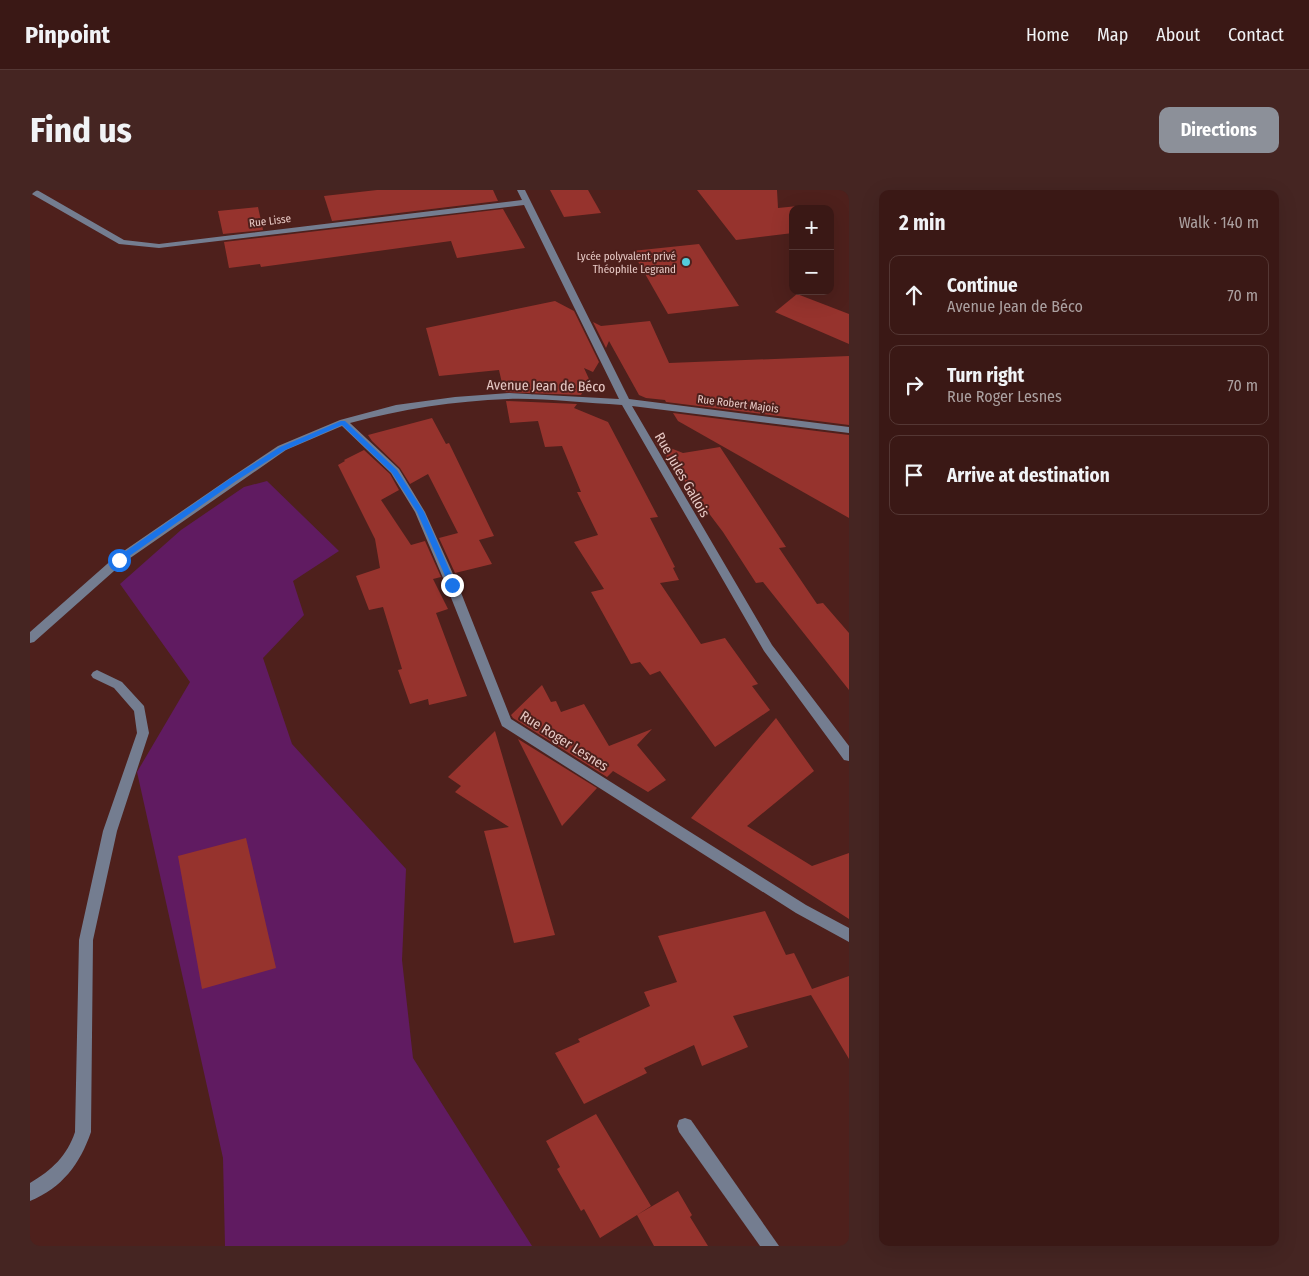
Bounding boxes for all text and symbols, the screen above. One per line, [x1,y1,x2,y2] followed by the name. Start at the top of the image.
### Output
[25,21,110,49] text: Pinpoint
[1026,24,1069,46] text: Home
[1097,24,1128,46] text: Map
[1156,24,1200,46] text: About
[1228,24,1284,46] text: Contact
[1159,107,1279,153] button: Directions
[30,109,132,151] text: Find us
[789,205,834,295] map controls
[789,205,834,250] button: +
[899,210,946,236] text: 2 min
[248,212,292,230] street label: Rue Lisse
[1179,213,1259,232] text: Walk · 140 m
[577,250,676,276] place label: Lycée polyvalent privé Théophile Legrand
[789,250,834,295] button: −
[680,256,692,268] marker: Lycée polyvalent privé Théophile Legrand
[947,274,1018,297] text: Continue
[900,281,928,309] icon: ahead
[1227,286,1258,305] text: 70 m
[947,297,1083,316] text: Avenue Jean de Béco
[947,364,1024,387] text: Turn right
[900,371,928,399] icon: right
[486,376,606,396] street label: Avenue Jean de Béco
[1227,376,1258,395] text: 70 m
[947,387,1062,406] text: Rue Roger Lesnes
[697,393,780,415] street label: Rue Robert Majois
[651,430,713,520] street label: Rue Jules Gallois
[900,461,928,489] icon: arrive
[947,464,1110,487] text: Arrive at destination
[108,549,131,572] route start
[441,574,464,597] route end
[517,707,611,775] street label: Rue Roger Lesnes

